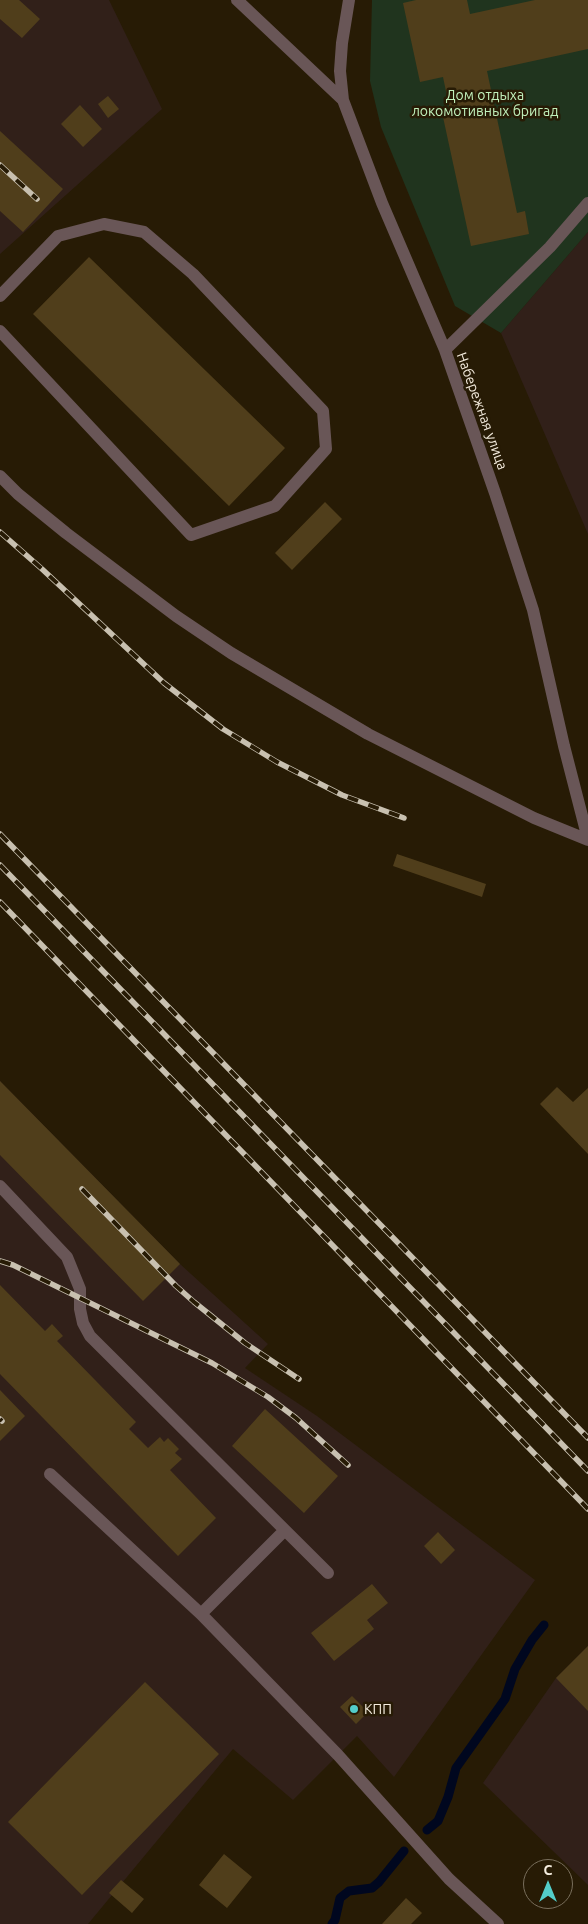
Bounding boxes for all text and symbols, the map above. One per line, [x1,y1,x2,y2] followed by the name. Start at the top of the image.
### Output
[412,87,558,120] park label: Дом отдыха локомотивных бригад
[453,350,511,472] street label: Набережная улица
[364,1701,392,1717] place label: КПП
[348,1703,360,1715] marker: КПП
[523,1859,573,1909] north arrow
[544,1862,552,1878] text: С

